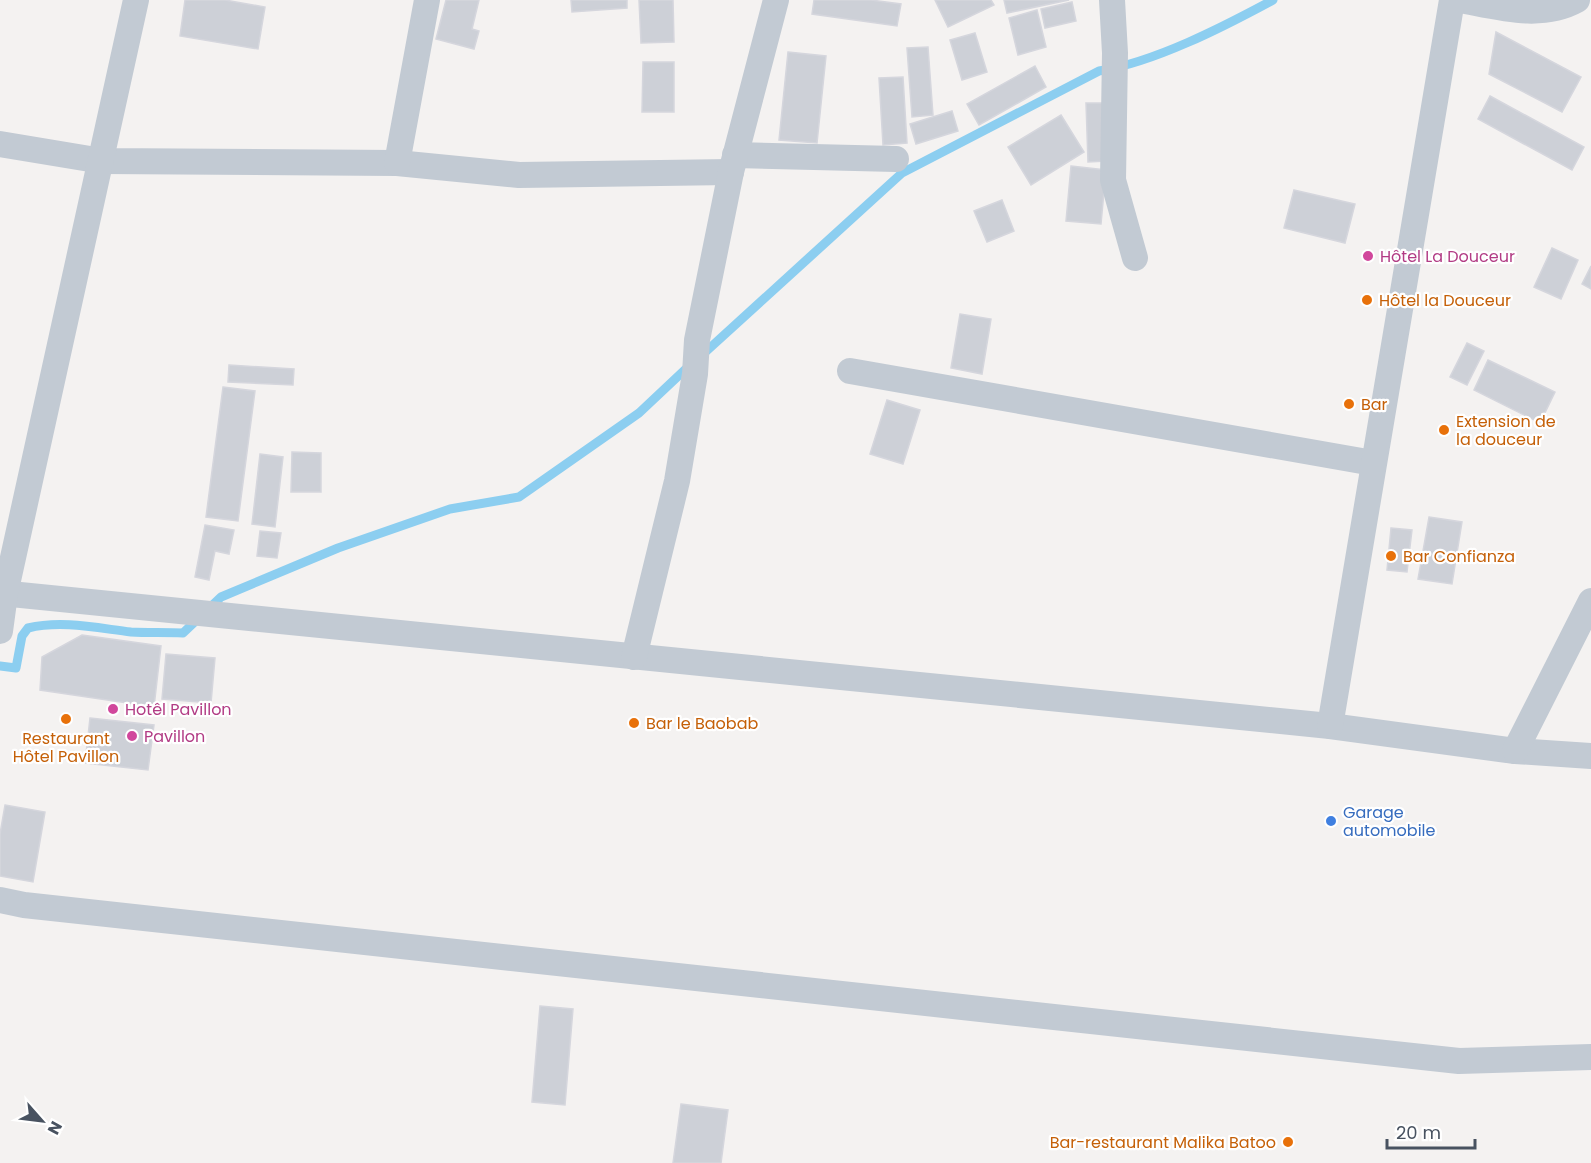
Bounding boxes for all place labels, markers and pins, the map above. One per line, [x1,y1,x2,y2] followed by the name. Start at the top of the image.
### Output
[1380,245,1515,268] place label: Hôtel La Douceur
[1361,249,1375,263] marker: Hôtel La Douceur
[1379,289,1511,312] place label: Hôtel la Douceur
[1360,293,1374,307] marker: Hôtel la Douceur
[1361,393,1388,416] place label: Bar
[1342,397,1356,411] marker: Bar
[1456,410,1556,451] place label: Extension de la douceur
[1437,423,1451,437] marker: Extension de la douceur
[1403,545,1515,568] place label: Bar Confianza
[1384,549,1398,563] marker: Bar Confianza
[125,698,232,721] place label: Hotêl Pavillon
[106,702,120,716] marker: Hotêl Pavillon
[59,712,73,726] marker: Restaurant Hôtel Pavillon
[646,712,758,735] place label: Bar le Baobab
[627,716,641,730] marker: Bar le Baobab
[144,725,205,748] place label: Pavillon
[13,727,119,768] place label: Restaurant Hôtel Pavillon
[125,729,139,743] marker: Pavillon
[1343,801,1436,842] place label: Garage automobile
[1324,814,1338,828] marker: Garage automobile
[1050,1131,1276,1154] place label: Bar-restaurant Malika Batoo
[1281,1135,1295,1149] marker: Bar-restaurant Malika Batoo

